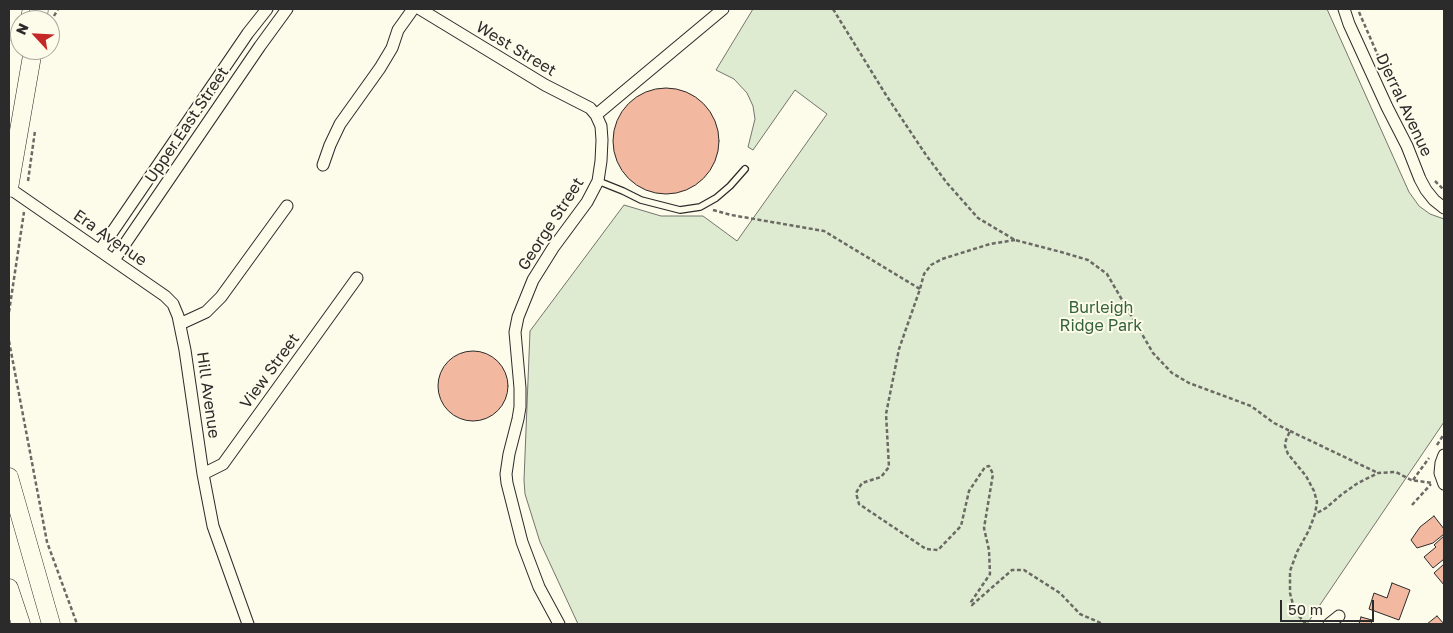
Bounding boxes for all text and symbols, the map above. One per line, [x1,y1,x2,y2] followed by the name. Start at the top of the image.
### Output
[10,10,60,60] north arrow
[472,18,560,80] street label: West Street
[12,20,32,37] text: N
[1372,50,1436,160] street label: Djerral Avenue
[141,63,233,187] street label: Upper East Street
[514,174,588,274] street label: George Street
[70,206,150,270] street label: Era Avenue
[1060,298,1142,336] park label: Burleigh Ridge Park
[236,330,304,412] street label: View Street
[192,351,224,439] street label: Hill Avenue
[1283,590,1377,622] scale bar
[1288,600,1323,618] text: 50 m

